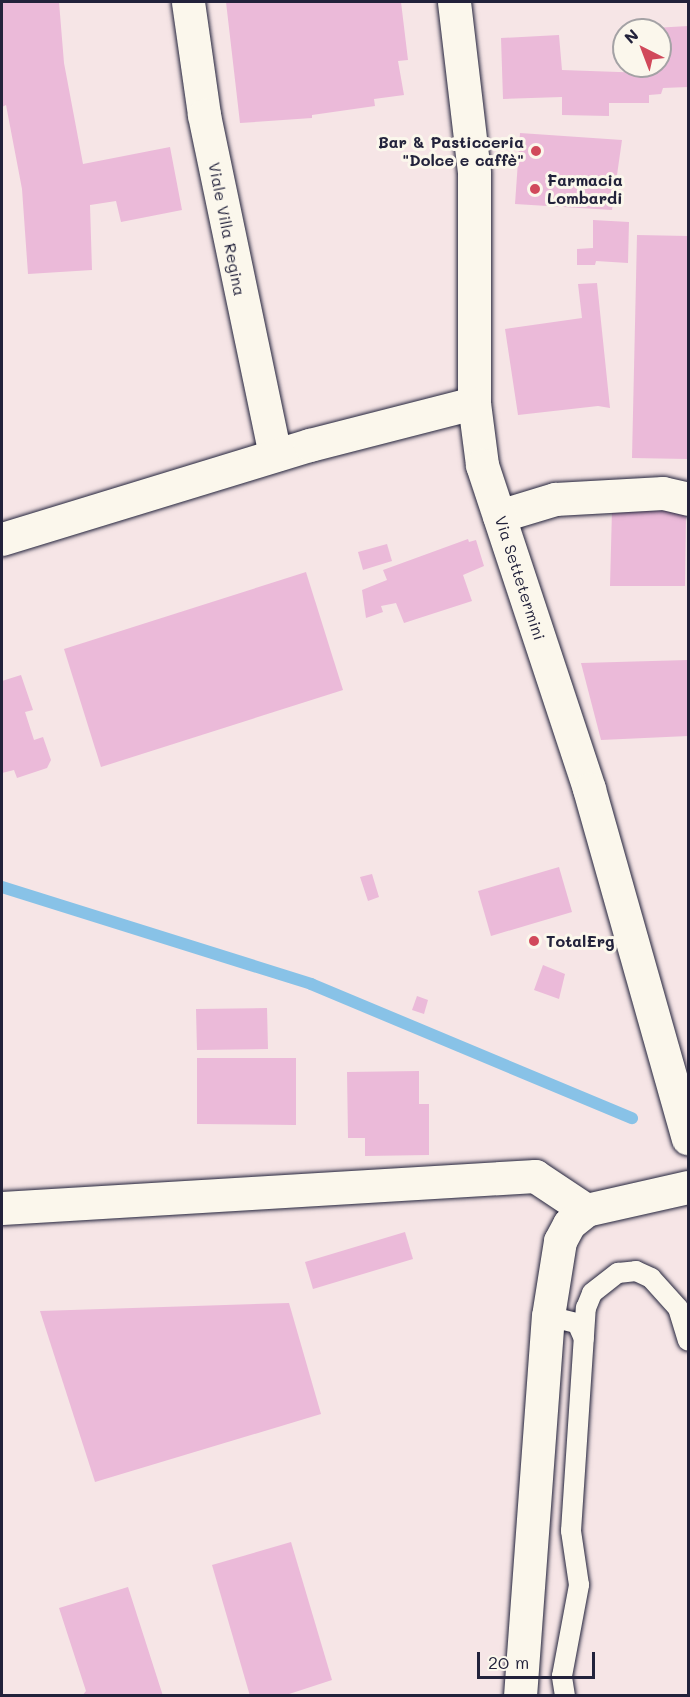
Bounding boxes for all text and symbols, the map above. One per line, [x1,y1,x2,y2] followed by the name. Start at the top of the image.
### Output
[612,18,672,78] north arrow
[619,24,643,48] text: N
[378,132,524,170] place label: Bar & Pasticceria "Dolce e caffè"
[529,144,543,158] marker: Bar & Pasticceria "Dolce e caffè"
[205,161,249,297] street label: Viale Villa Regina
[547,170,623,208] place label: Farmacia Lombardi
[528,182,542,196] marker: Farmacia Lombardi
[491,513,549,643] street label: Via Settetermini
[546,931,615,951] place label: TotalErg
[527,934,541,948] marker: TotalErg
[480,1640,598,1678] scale bar
[488,1650,529,1674] text: 20 m

